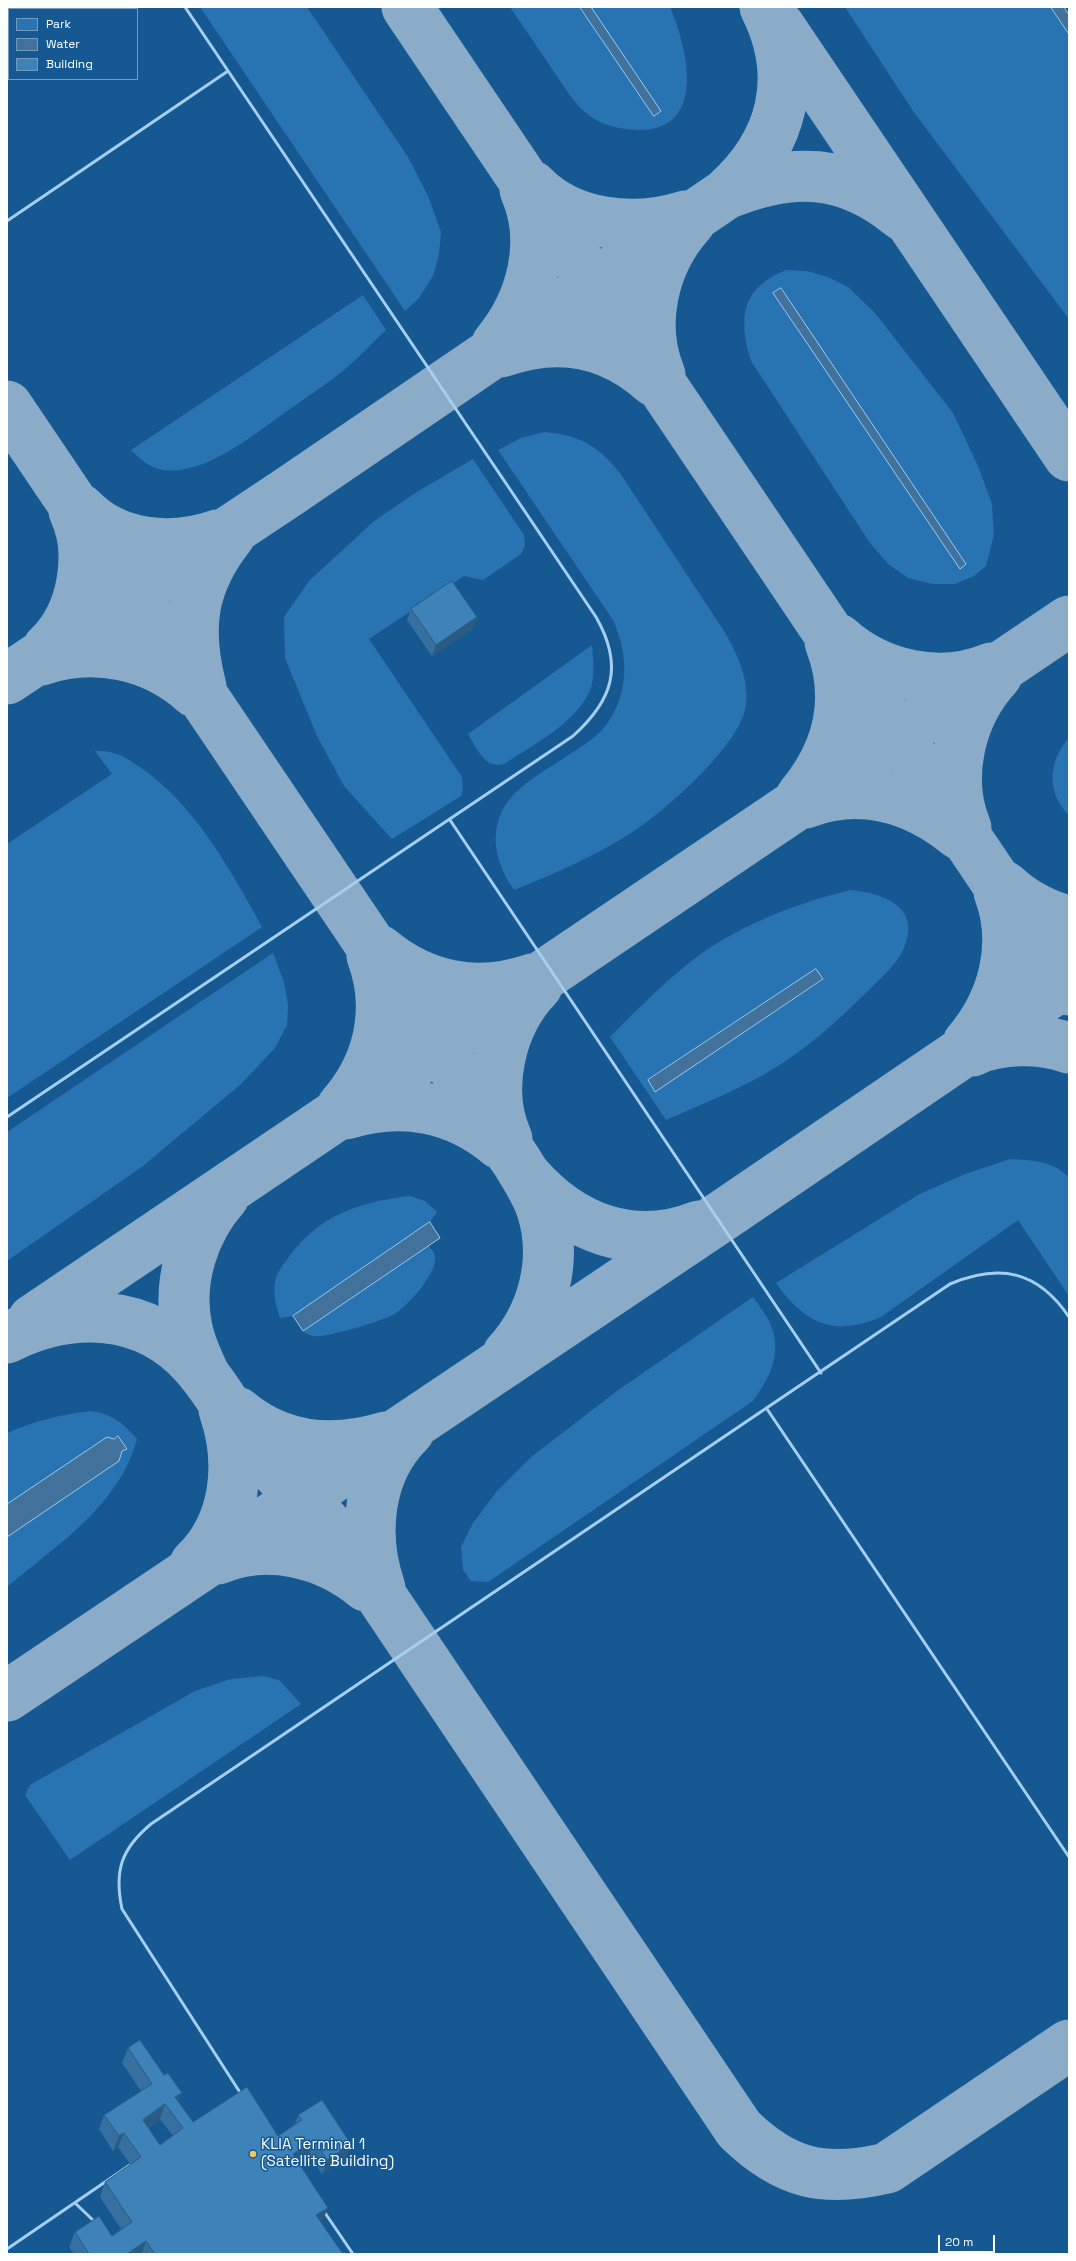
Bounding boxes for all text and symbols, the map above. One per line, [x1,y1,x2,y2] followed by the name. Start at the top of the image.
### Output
[8,8,138,80] legend
[46,16,71,32] text: Park
[46,36,80,52] text: Water
[46,56,93,72] text: Building
[261,2136,394,2171] place label: KLIA Terminal 1 (Satellite Building)
[248,2149,258,2159] marker: KLIA Terminal 1 (Satellite Building)
[940,2227,997,2253] scale bar
[945,2234,973,2250] text: 20 m

